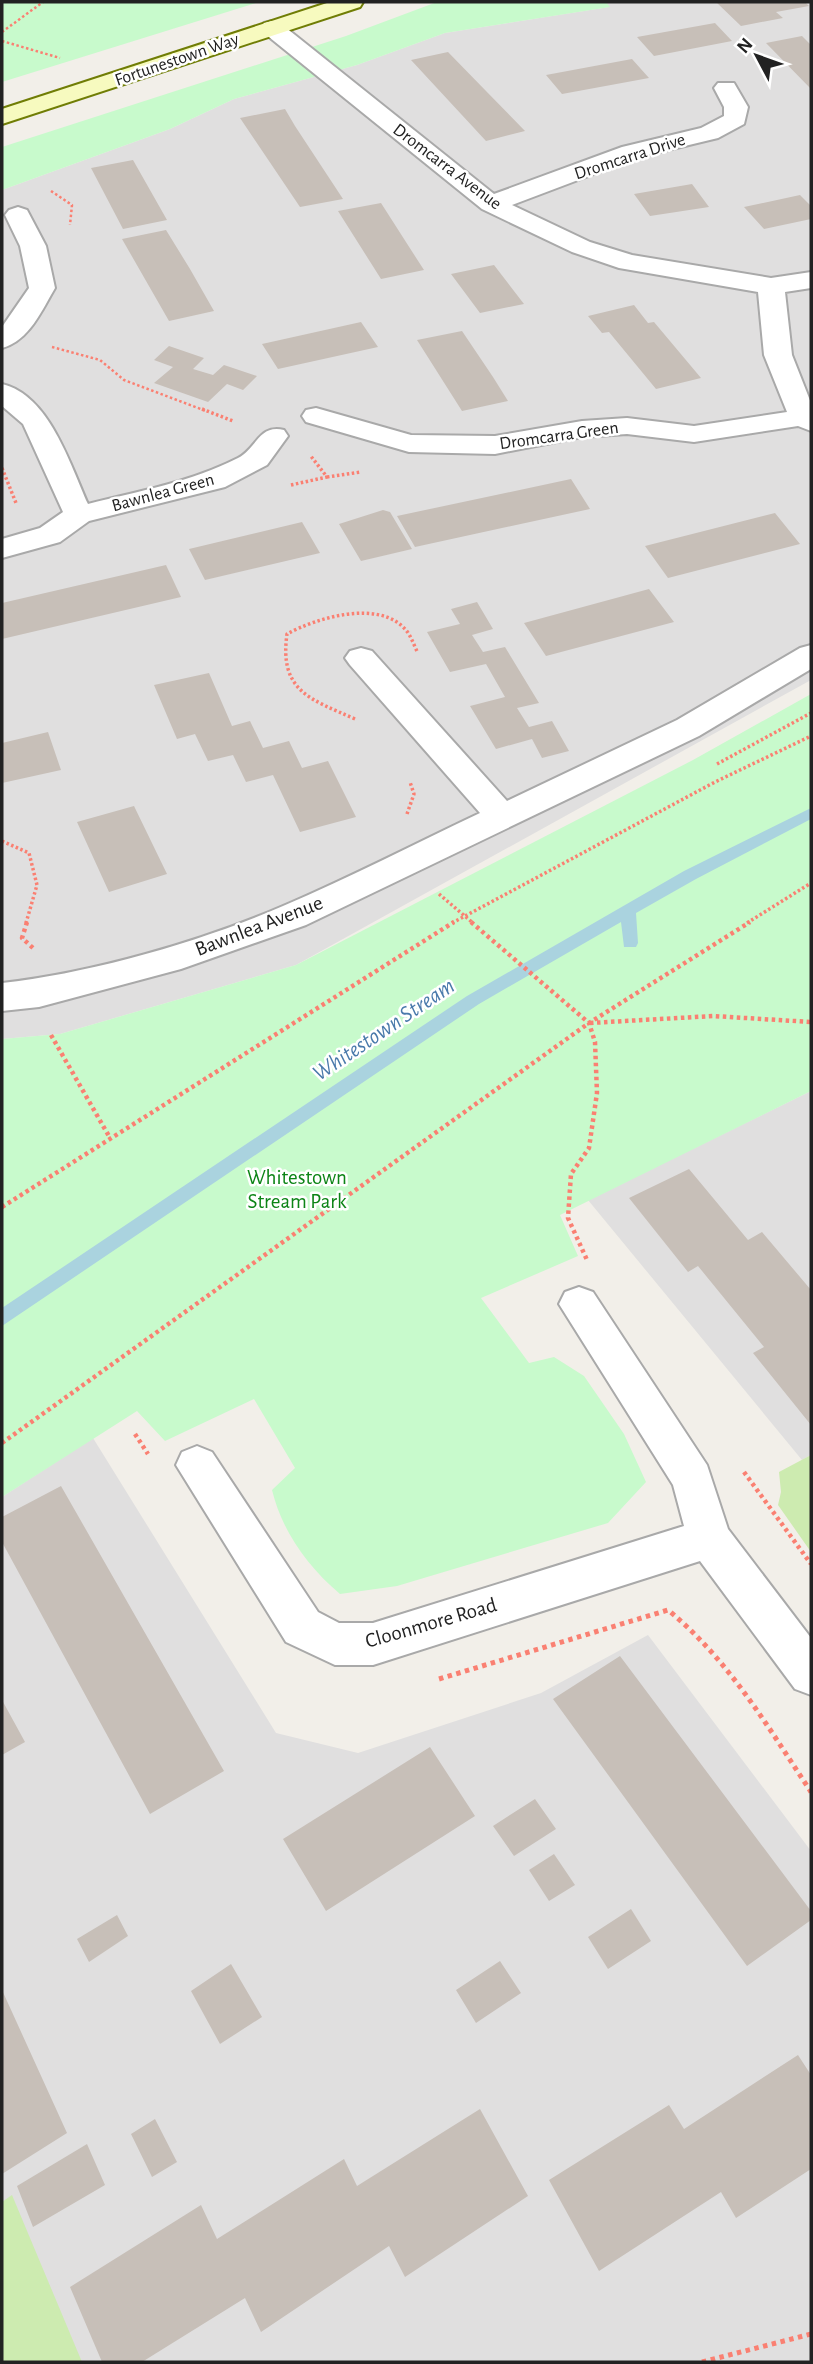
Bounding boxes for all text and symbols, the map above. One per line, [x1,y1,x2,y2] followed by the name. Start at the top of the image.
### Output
[722,21,792,91] north arrow
[113,30,242,90] street label: Fortunestown Way
[734,35,757,57] text: N
[389,121,505,213] street label: Dromcarra Avenue
[572,131,688,183] street label: Dromcarra Drive
[498,419,620,453] street label: Dromcarra Green
[110,471,216,515] street label: Bawnlea Green
[192,892,326,960] street label: Bawnlea Avenue
[309,974,459,1086] water label: Whitestown Stream
[247,1167,347,1212] park label: Whitestown Stream Park
[363,1594,499,1652] street label: Cloonmore Road

